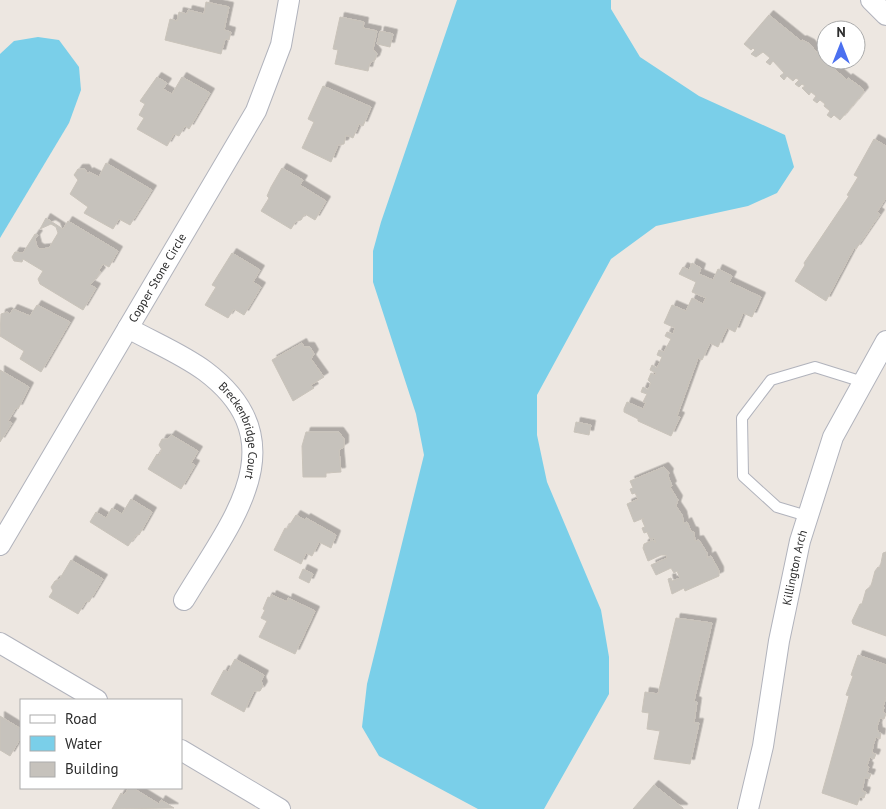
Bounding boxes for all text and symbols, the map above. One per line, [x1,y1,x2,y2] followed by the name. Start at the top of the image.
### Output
[816,20,866,70] north arrow
[836,23,846,41] text: N
[125,230,189,325] street label: Copper Stone Circle
[216,378,261,481] street label: Breckenbridge Court
[779,528,810,607] street label: Killington Arch
[20,699,182,789] legend
[65,709,97,728] text: Road
[65,734,102,753] text: Water
[65,759,119,778] text: Building

